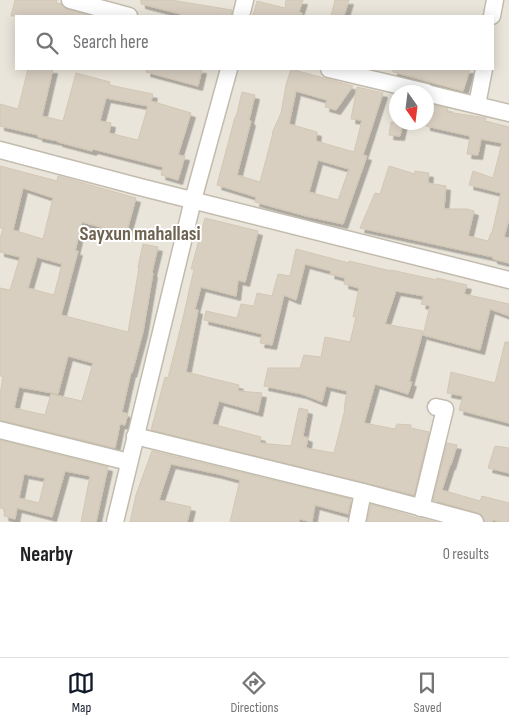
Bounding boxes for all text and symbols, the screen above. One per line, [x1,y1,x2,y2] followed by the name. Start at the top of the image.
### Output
[15,15,494,70] search box
[33,29,61,57] icon: search
[73,31,149,54] text: Search here
[389,85,434,130] north arrow
[79,222,201,246] district label: Sayxun mahallasi
[20,542,73,567] text: Nearby
[443,545,489,564] text: 0 results
[67,669,95,716] tab: Map
[230,669,279,716] tab: Directions
[413,669,442,716] tab: Saved

